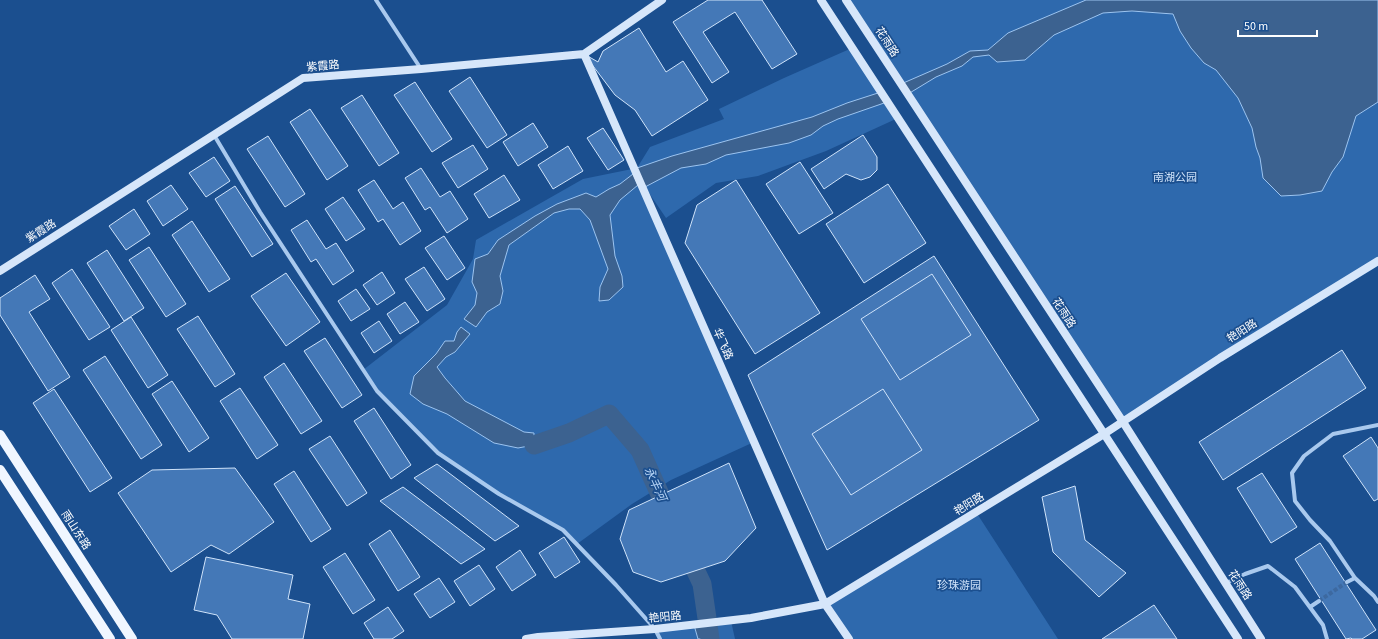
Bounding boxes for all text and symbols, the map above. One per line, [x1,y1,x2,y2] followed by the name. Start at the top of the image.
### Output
[1238,12,1317,38] scale bar
[1244,18,1268,35] text: 50 m
[872,24,902,60] street label: 花雨路
[306,57,340,75] street label: 紫霞路
[1153,170,1197,185] park label: 南湖公园
[23,216,59,246] street label: 紫霞路
[1049,295,1079,331] street label: 花雨路
[1224,316,1260,346] street label: 艳阳路
[709,326,737,362] street label: 华飞路
[640,464,671,506] water label: 永丰河
[951,489,987,519] street label: 艳阳路
[58,507,94,553] street label: 雨山东路
[1225,567,1255,603] street label: 花雨路
[937,578,981,593] park label: 珍珠游园
[648,608,682,626] street label: 艳阳路

